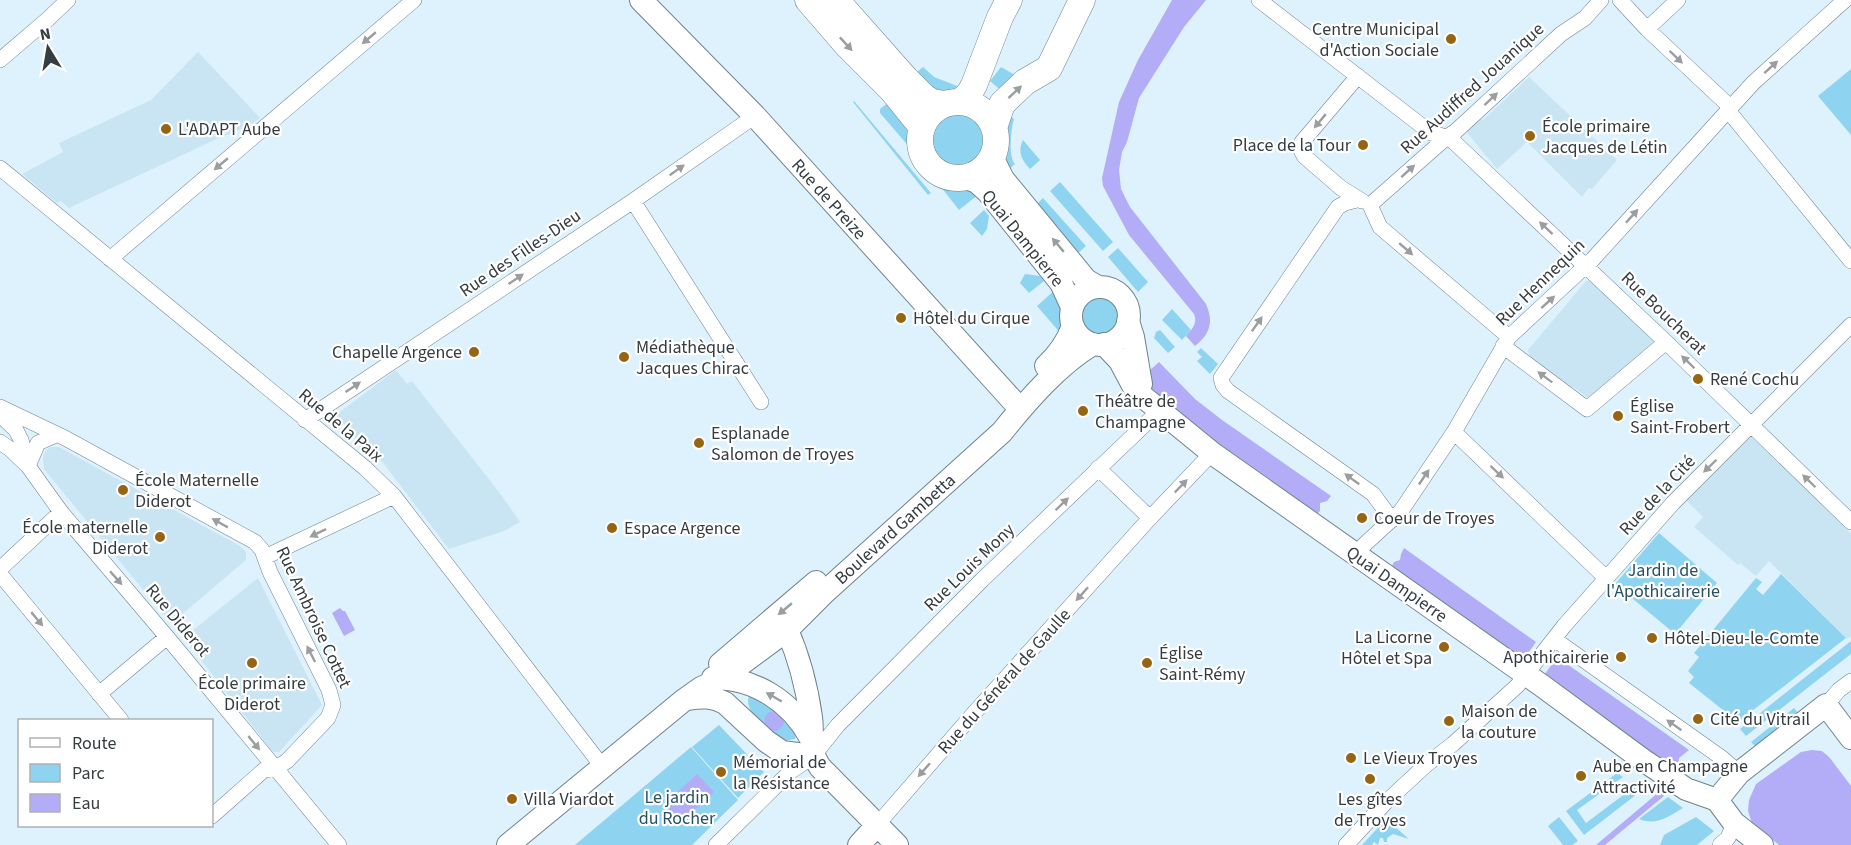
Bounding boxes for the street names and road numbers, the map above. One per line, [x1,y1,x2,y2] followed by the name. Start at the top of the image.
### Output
[1395,17,1550,160] street label: Rue Audiffred Jouanique
[786,153,872,245] street label: Rue de Preize
[976,184,1070,292] street label: Quai Dampierre
[455,203,586,303] street label: Rue des Filles-Dieu
[1490,233,1591,332] street label: Rue Hennequin
[1615,266,1712,361] street label: Rue Boucherat
[293,383,388,468] street label: Rue de la Paix
[1614,450,1701,541] street label: Rue de la Cité
[829,468,961,590] street label: Boulevard Gambetta
[918,517,1021,617] street label: Rue Louis Mony
[1341,540,1452,629] street label: Quai Dampierre
[270,542,357,692] street label: Rue Ambroise Cottet
[140,578,216,662] street label: Rue Diderot
[932,603,1077,760] street label: Rue du Général de Gaulle

